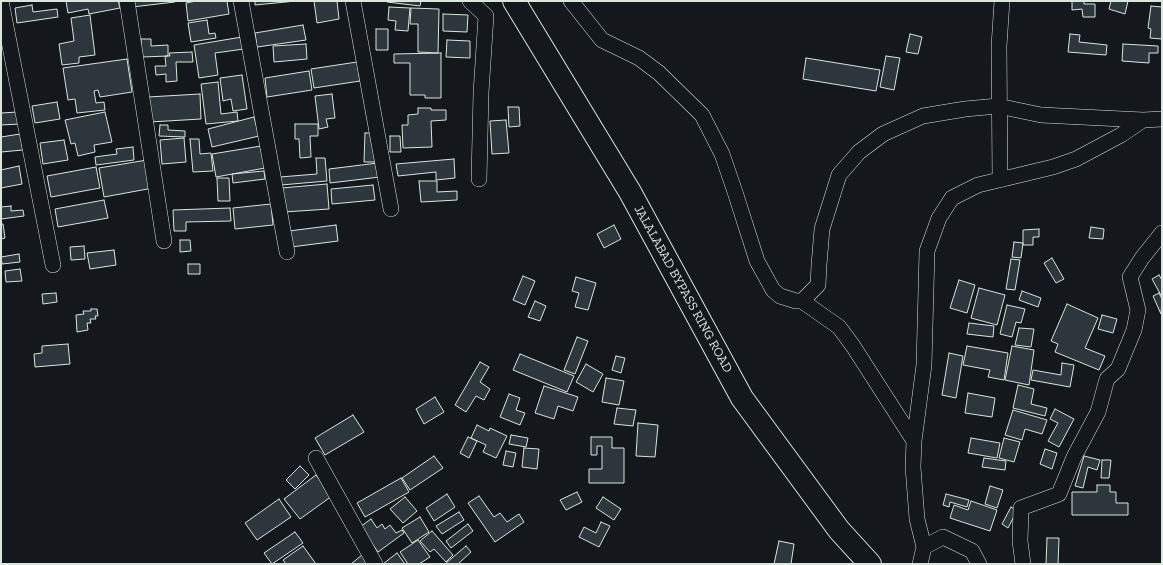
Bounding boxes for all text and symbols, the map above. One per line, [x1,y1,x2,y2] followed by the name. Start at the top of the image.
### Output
[630,203,736,375] street label: JALALABAD BYPASS RING ROAD

